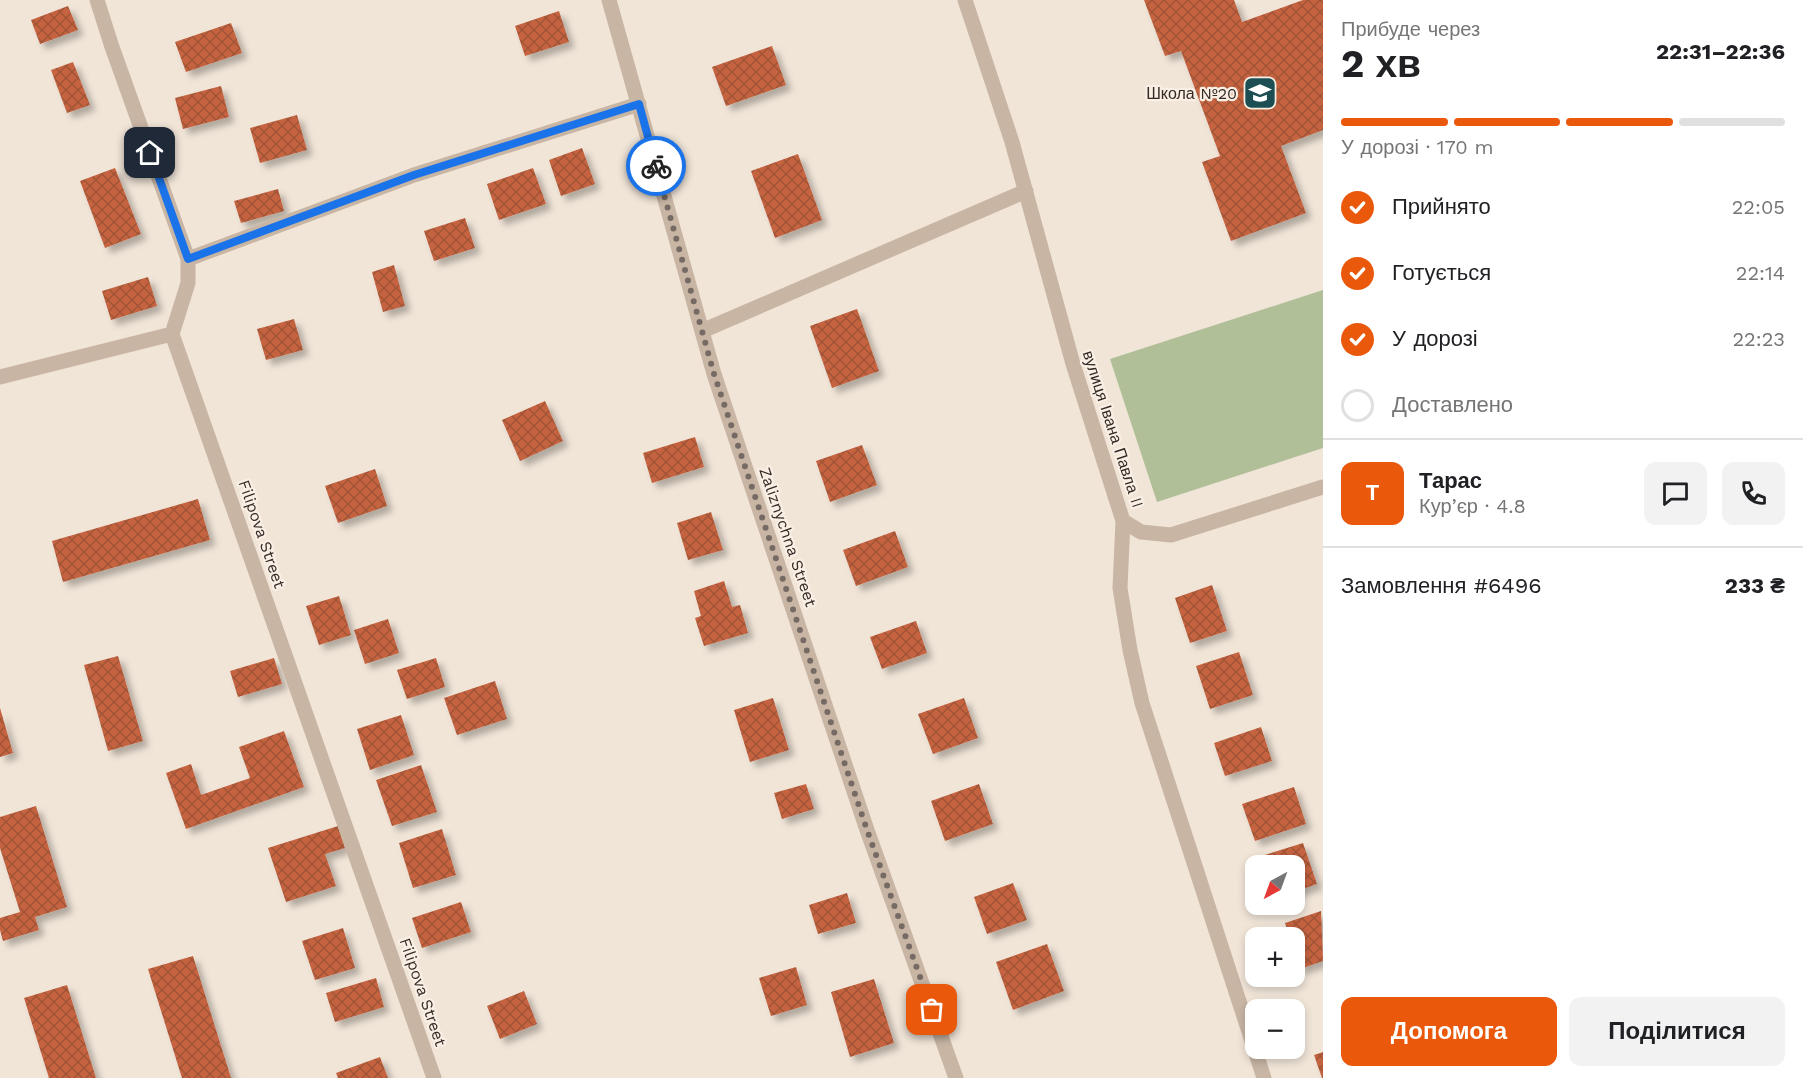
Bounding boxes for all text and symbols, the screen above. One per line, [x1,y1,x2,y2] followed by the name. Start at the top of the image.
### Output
[1341,17,1480,41] text: Прибуде через
[1656,39,1785,64] text: 22:31–22:36
[1341,41,1421,86] text: 2 хв
[1242,75,1278,111] school or university icon: Школа №20
[1146,84,1237,103] place label: Школа №20
[124,127,175,178] pin
[1341,135,1494,159] text: У дорозі · 170 m
[133,136,166,169] icon: home
[626,136,686,196] courier
[640,150,673,183] icon: bike
[1341,191,1374,224] icon: check
[1392,194,1491,219] text: Прийнято
[1732,195,1785,219] text: 22:05
[1341,257,1374,290] icon: check
[1392,260,1491,285] text: Готується
[1736,261,1785,285] text: 22:14
[1341,323,1374,356] icon: check
[1392,326,1478,351] text: У дорозі
[1732,327,1785,351] text: 22:23
[1079,348,1147,510] street label: вулиця Івана Павла II
[1392,392,1513,417] text: Доставлено
[1644,462,1707,525] button: chat
[1722,462,1785,525] button: phone
[755,465,821,609] street label: Zaliznychna Street
[1419,468,1482,493] text: Тарас
[235,477,290,591] street label: Filipova Street
[1366,480,1379,505] text: Т
[1419,494,1526,518] text: Кур’єр · 4.8
[1341,573,1542,598] text: Замовлення #6496
[1725,573,1785,598] text: 233 ₴
[1245,855,1305,915] north arrow
[1245,855,1305,1059] map controls
[1245,927,1305,987] button: +
[396,935,451,1049] street label: Filipova Street
[906,984,957,1035] pin
[915,993,948,1026] icon: bag
[1341,997,1557,1066] button: Допомога
[1569,997,1785,1066] button: Поділитися
[1245,999,1305,1059] button: −

